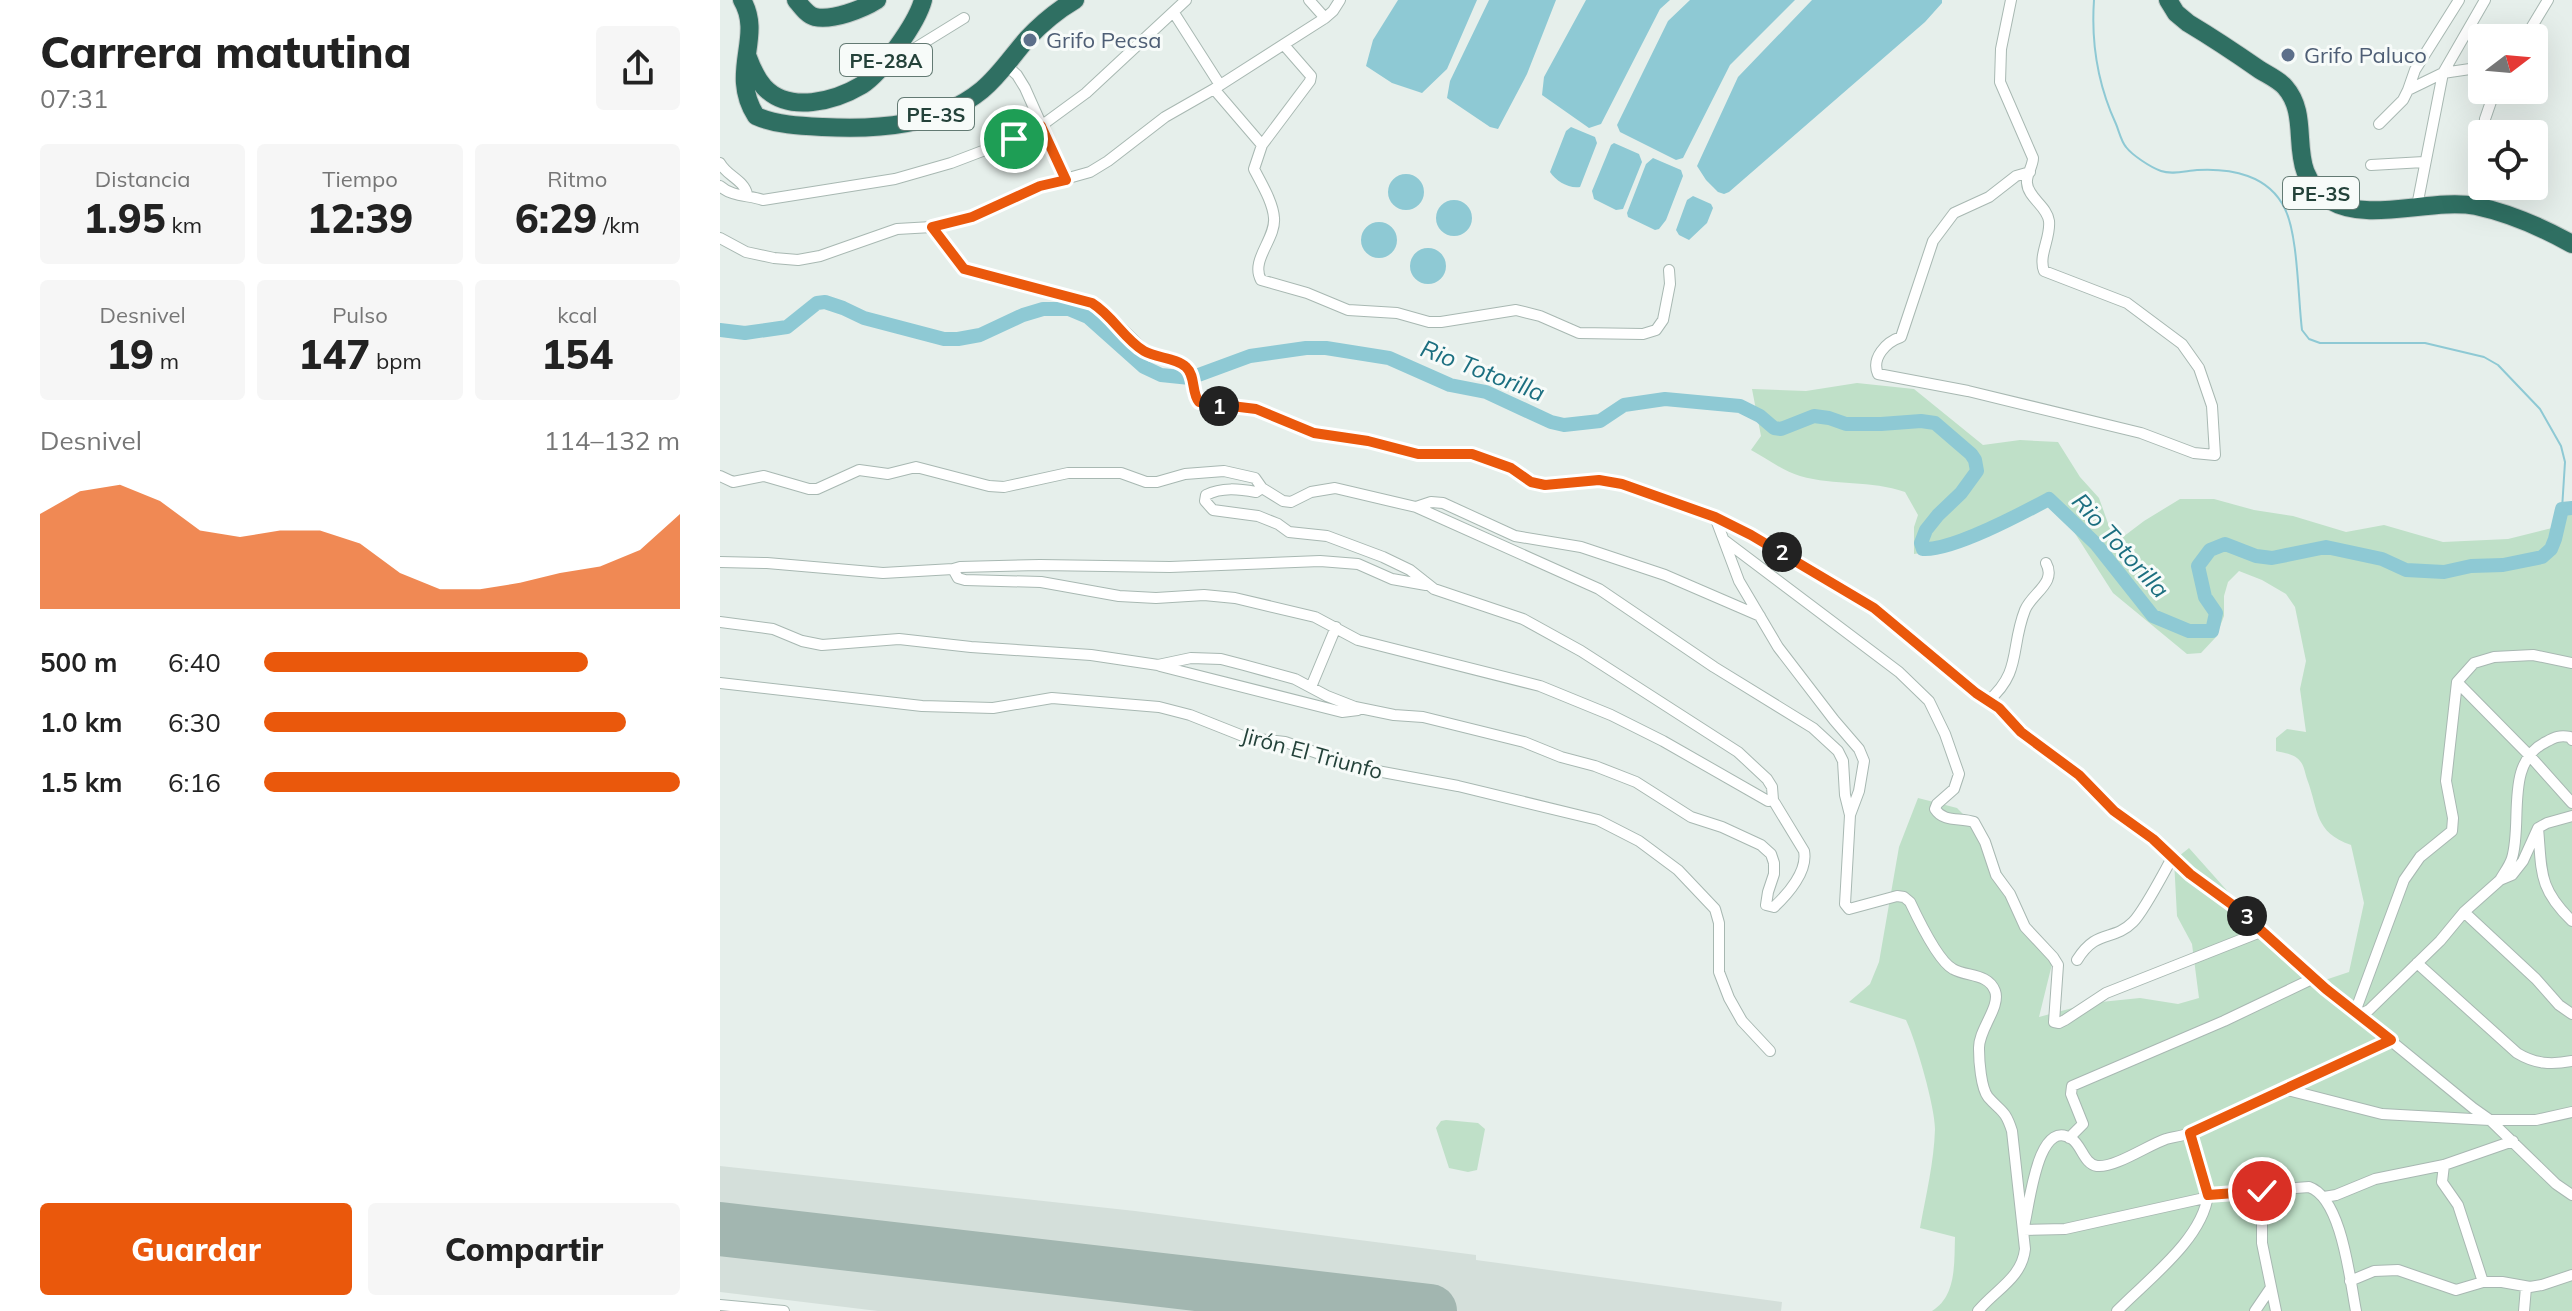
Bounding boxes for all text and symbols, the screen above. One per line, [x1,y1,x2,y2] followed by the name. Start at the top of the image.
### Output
[40,24,411,79] text: Carrera matutina
[2468,24,2548,104] north arrow
[2468,24,2548,200] map controls
[596,26,680,110] button: share
[1046,26,1162,54] place label: Grifo Pecsa
[1021,31,1039,49] marker: Grifo Pecsa
[2304,41,2427,69] place label: Grifo Paluco
[840,44,932,76] road number: PE-28A
[2279,46,2297,64] marker: Grifo Paluco
[40,82,108,115] text: 07:31
[898,98,974,130] road number: PE-3S
[980,105,1048,173] pin
[992,117,1036,161] icon: arrive
[2468,120,2548,200] button: locate
[95,165,190,193] text: Distancia
[322,165,398,193] text: Tiempo
[547,165,607,193] text: Ritmo
[2283,177,2359,209] road number: PE-3S
[83,193,166,243] text: 1.95
[307,193,413,243] text: 12:39
[515,193,597,243] text: 6:29
[166,211,202,239] text: km
[597,211,640,239] text: /km
[100,301,186,329] text: Desnivel
[332,301,388,329] text: Pulso
[557,301,597,329] text: kcal
[106,329,154,379] text: 19
[298,329,370,379] text: 147
[541,329,613,379] text: 154
[1417,333,1549,407] water label: Rio Totorilla
[154,347,179,375] text: m
[370,347,422,375] text: bpm
[1199,386,1239,426] pin: 1
[1212,392,1226,420] text: 1
[40,424,142,457] text: Desnivel
[544,424,680,457] text: 114–132 m
[2066,486,2176,604] water label: Rio Totorilla
[1762,532,1802,572] pin: 2
[1775,538,1789,566] text: 2
[40,646,117,679] text: 500 m
[168,646,221,679] text: 6:40
[40,706,123,739] text: 1.0 km
[168,706,221,739] text: 6:30
[1238,721,1386,785] street label: Jirón El Triunfo
[40,766,123,799] text: 1.5 km
[168,766,221,799] text: 6:16
[2227,896,2267,936] pin: 3
[2240,902,2254,930] text: 3
[2228,1157,2296,1225] pin
[2240,1169,2284,1213] icon: check
[40,1203,352,1295] button: Guardar
[368,1203,680,1295] button: Compartir

